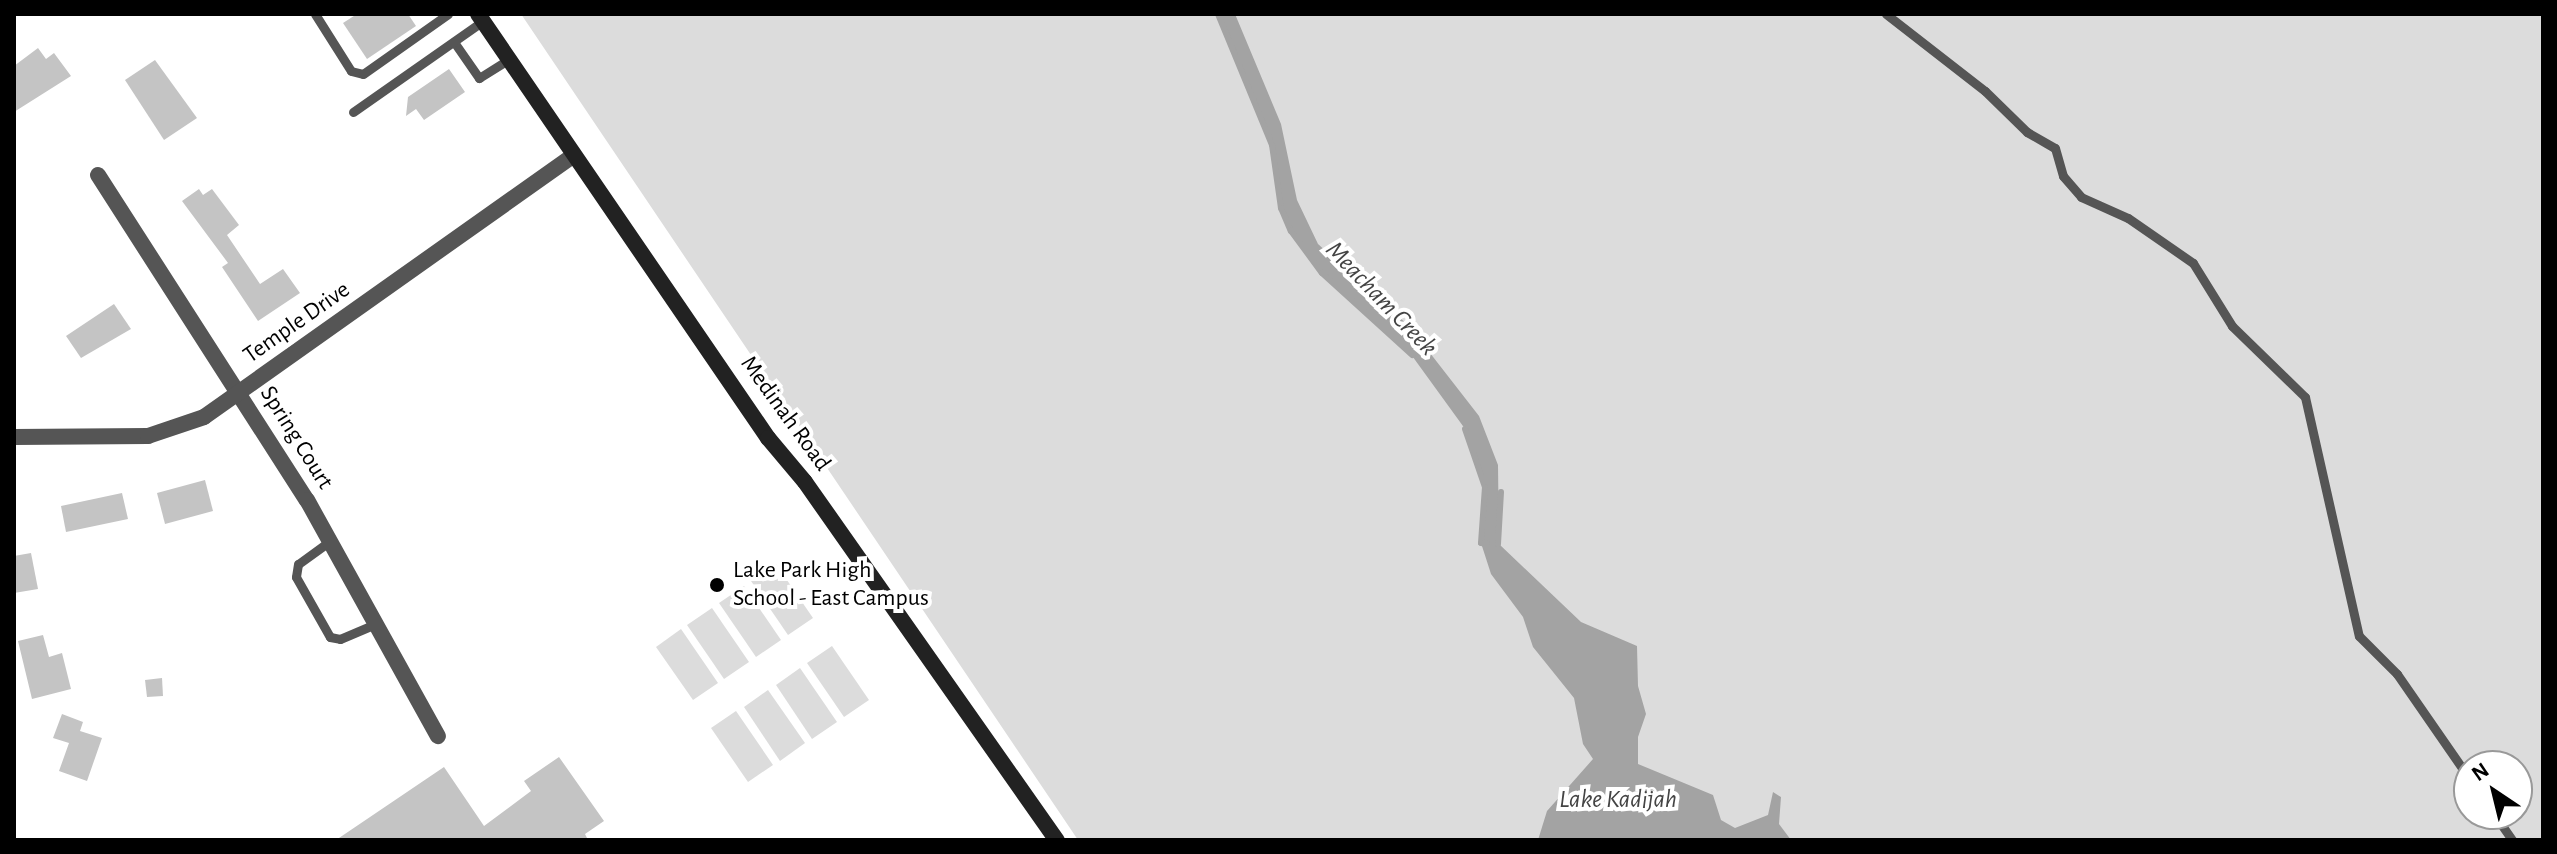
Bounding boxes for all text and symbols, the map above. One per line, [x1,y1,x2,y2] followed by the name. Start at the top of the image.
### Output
[1318,235,1444,363] water label: Meacham Creek
[238,276,356,370] street label: Temple Drive
[734,351,836,477] street label: Medinah Road
[253,381,339,495] street label: Spring Court
[733,557,929,613] place label: Lake Park High School - East Campus
[708,576,726,594] marker: Lake Park High School - East Campus
[2453,750,2533,830] north arrow
[2468,759,2493,785] text: N
[1559,784,1677,816] water label: Lake Kadijah

